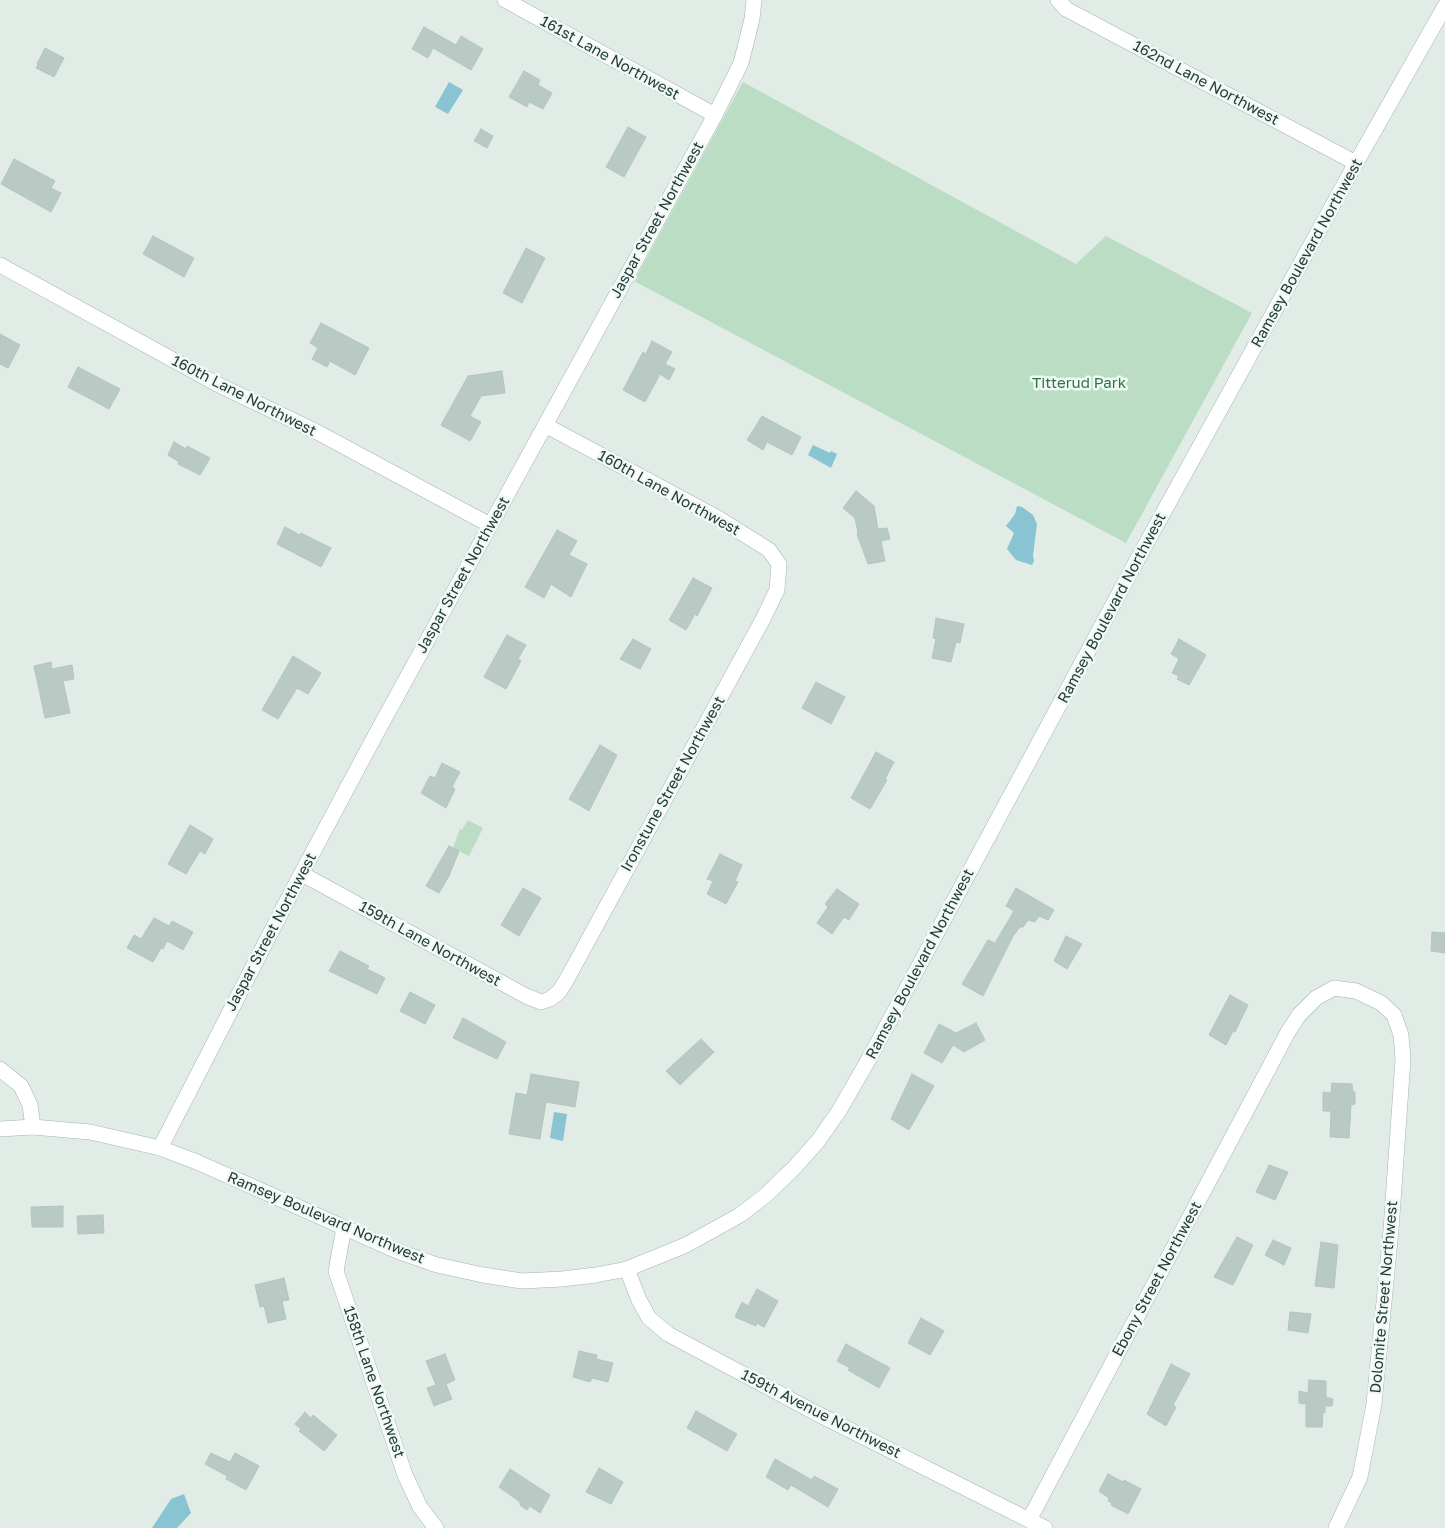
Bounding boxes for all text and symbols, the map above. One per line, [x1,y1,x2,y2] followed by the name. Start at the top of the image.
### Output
[537,12,683,104] street label: 161st Lane Northwest
[1130,37,1282,129] street label: 162nd Lane Northwest
[606,138,708,302] street label: Jaspar Street Northwest
[1248,156,1366,350] street label: Ramsey Boulevard Northwest
[169,352,319,440] street label: 160th Lane Northwest
[1032,374,1126,392] park label: Titterud Park
[595,446,743,540] street label: 160th Lane Northwest
[412,493,514,657] street label: Jaspar Street Northwest
[1054,510,1170,706] street label: Ramsey Boulevard Northwest
[617,693,729,875] street label: Ironstune Street Northwest
[222,850,320,1014] street label: Jaspar Street Northwest
[862,866,978,1062] street label: Ramsey Boulevard Northwest
[356,898,504,990] street label: 159th Lane Northwest
[225,1168,427,1268] street label: Ramsey Boulevard Northwest
[1108,1198,1206,1360] street label: Ebony Street Northwest
[1367,1200,1401,1394] street label: Dolomite Street Northwest
[340,1304,408,1460] street label: 158th Lane Northwest
[738,1366,904,1462] street label: 159th Avenue Northwest

